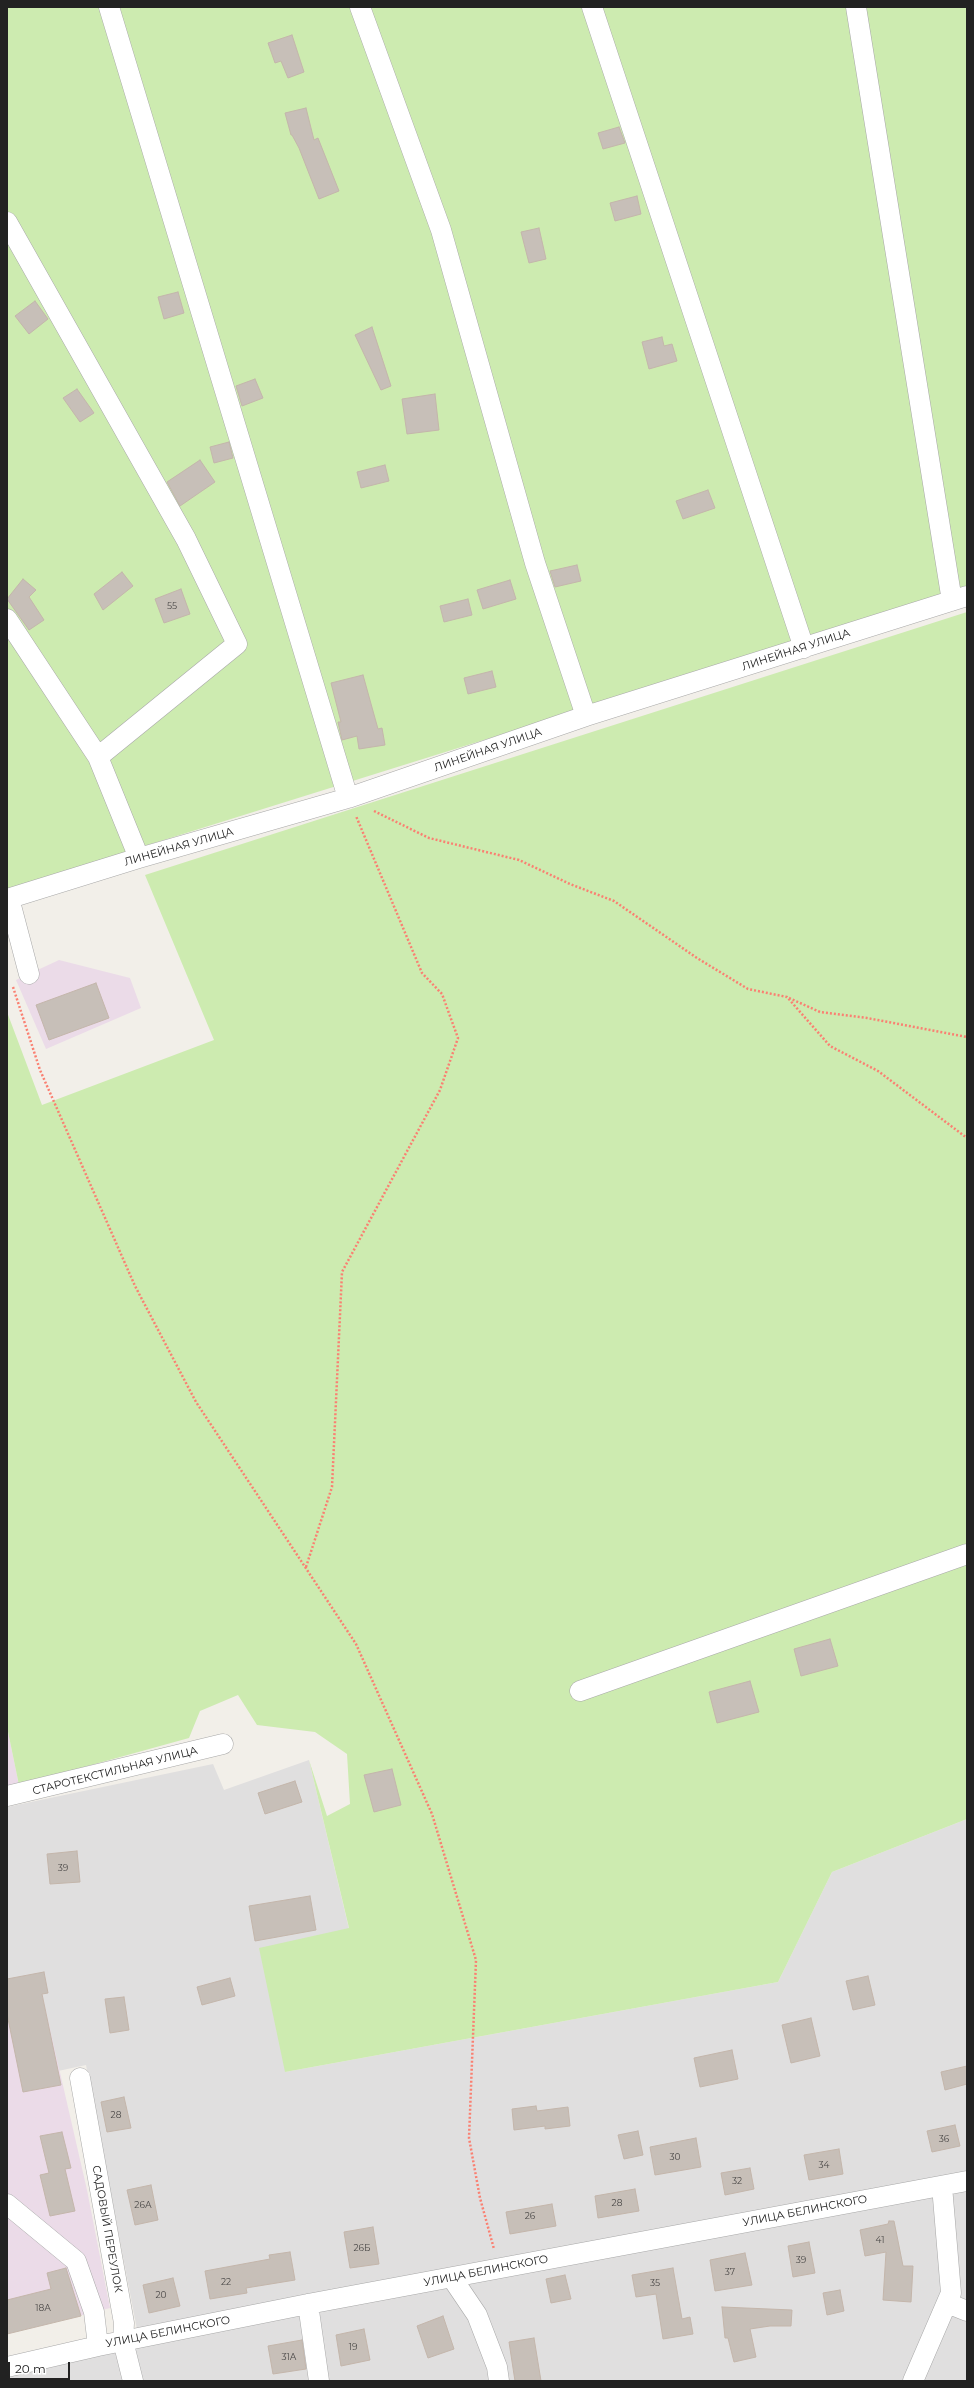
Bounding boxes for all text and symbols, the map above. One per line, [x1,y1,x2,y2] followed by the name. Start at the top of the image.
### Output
[167,601,177,611] house number: 55
[740,626,852,674] street label: ЛИНЕЙНАЯ УЛИЦА
[432,725,544,775] street label: ЛИНЕЙНАЯ УЛИЦА
[123,825,235,869] street label: ЛИНЕЙНАЯ УЛИЦА
[31,1744,199,1798] street label: СТАРОТЕКСТИЛЬНАЯ УЛИЦА
[58,1863,68,1873] house number: 39
[111,2110,121,2120] house number: 28
[939,2134,949,2144] house number: 36
[669,2152,681,2162] house number: 30
[818,2160,830,2170] house number: 34
[89,2164,125,2294] street label: САДОВЫЙ ПЕРЕУЛОК
[732,2176,742,2186] house number: 32
[742,2192,868,2230] street label: УЛИЦА БЕЛИНСКОГО
[612,2198,622,2208] house number: 28
[134,2200,152,2210] house number: 26А
[525,2211,535,2221] house number: 26
[876,2235,884,2245] house number: 41
[353,2243,371,2253] house number: 26Б
[423,2252,549,2290] street label: УЛИЦА БЕЛИНСКОГО
[796,2255,806,2265] house number: 39
[725,2267,735,2277] house number: 37
[221,2277,231,2287] house number: 22
[650,2278,660,2288] house number: 35
[155,2290,167,2300] house number: 20
[35,2303,51,2313] house number: 18А
[105,2313,231,2351] street label: УЛИЦА БЕЛИНСКОГО
[349,2342,357,2352] house number: 19
[281,2352,297,2362] house number: 31А
[10,2354,72,2380] scale bar
[15,2361,46,2376] text: 20 m

